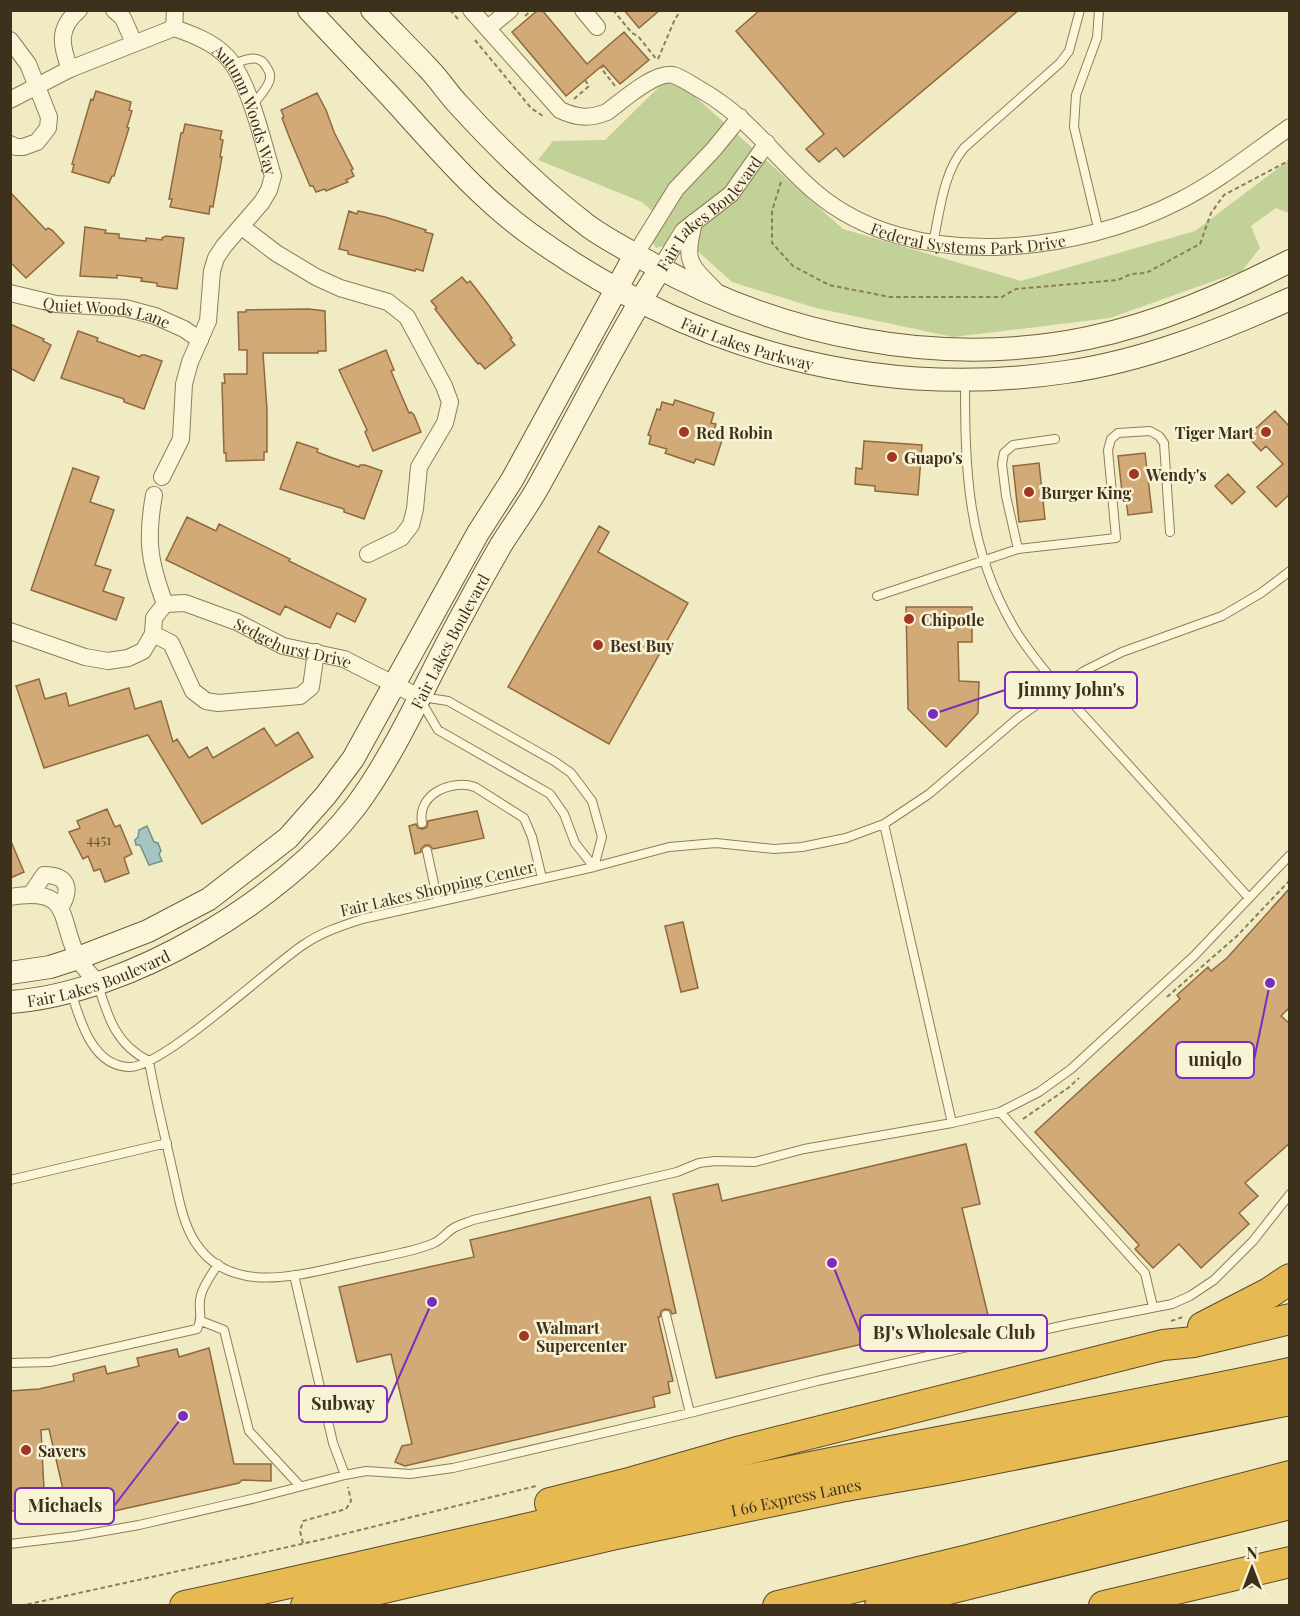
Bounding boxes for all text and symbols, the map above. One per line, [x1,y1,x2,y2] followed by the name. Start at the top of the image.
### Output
[208,38,283,177] street label: Autumn Woods Way
[651,151,765,274] street label: Fair Lakes Boulevard
[868,217,1067,258] street label: Federal Systems Park Drive
[41,291,174,332] street label: Quiet Woods Lane
[678,311,816,374] street label: Fair Lakes Parkway
[696,422,773,443] place label: Red Robin
[1175,422,1254,443] place label: Tiger Mart
[677,425,691,439] marker: Red Robin
[1259,425,1273,439] marker: Tiger Mart
[904,447,963,468] place label: Guapo's
[885,450,899,464] marker: Guapo's
[1145,464,1207,485] place label: Wendy's
[1127,467,1141,481] marker: Wendy's
[1041,482,1132,503] place label: Burger King
[1022,485,1036,499] marker: Burger King
[405,570,493,712] street label: Fair Lakes Boulevard
[921,609,984,630] place label: Chipotle
[231,612,356,672] street label: Sedgehurst Drive
[902,612,916,626] marker: Chipotle
[610,635,675,656] place label: Best Buy
[591,638,605,652] marker: Best Buy
[1005,672,1137,708] callout: Jimmy John's
[1016,677,1125,701] text: Jimmy John's
[87,830,111,849] house number: 4451
[338,855,536,921] street label: Fair Lakes Shopping Center
[26,944,173,1011] street label: Fair Lakes Boulevard
[1176,1042,1254,1078] callout: uniqlo
[1188,1047,1242,1071] text: uniqlo
[860,1315,1047,1351] callout: BJ's Wholesale Club
[535,1317,627,1356] place label: Walmart Supercenter
[873,1320,1035,1344] text: BJ's Wholesale Club
[517,1329,531,1343] marker: Walmart Supercenter
[299,1386,387,1422] callout: Subway
[311,1391,376,1415] text: Subway
[38,1440,86,1461] place label: Savers
[19,1443,33,1457] marker: Savers
[729,1473,863,1520] street label: I 66 Express Lanes
[15,1488,114,1524] callout: Michaels
[28,1493,102,1517] text: Michaels
[1222,1538,1282,1598] north arrow
[1246,1542,1258,1563] text: N

